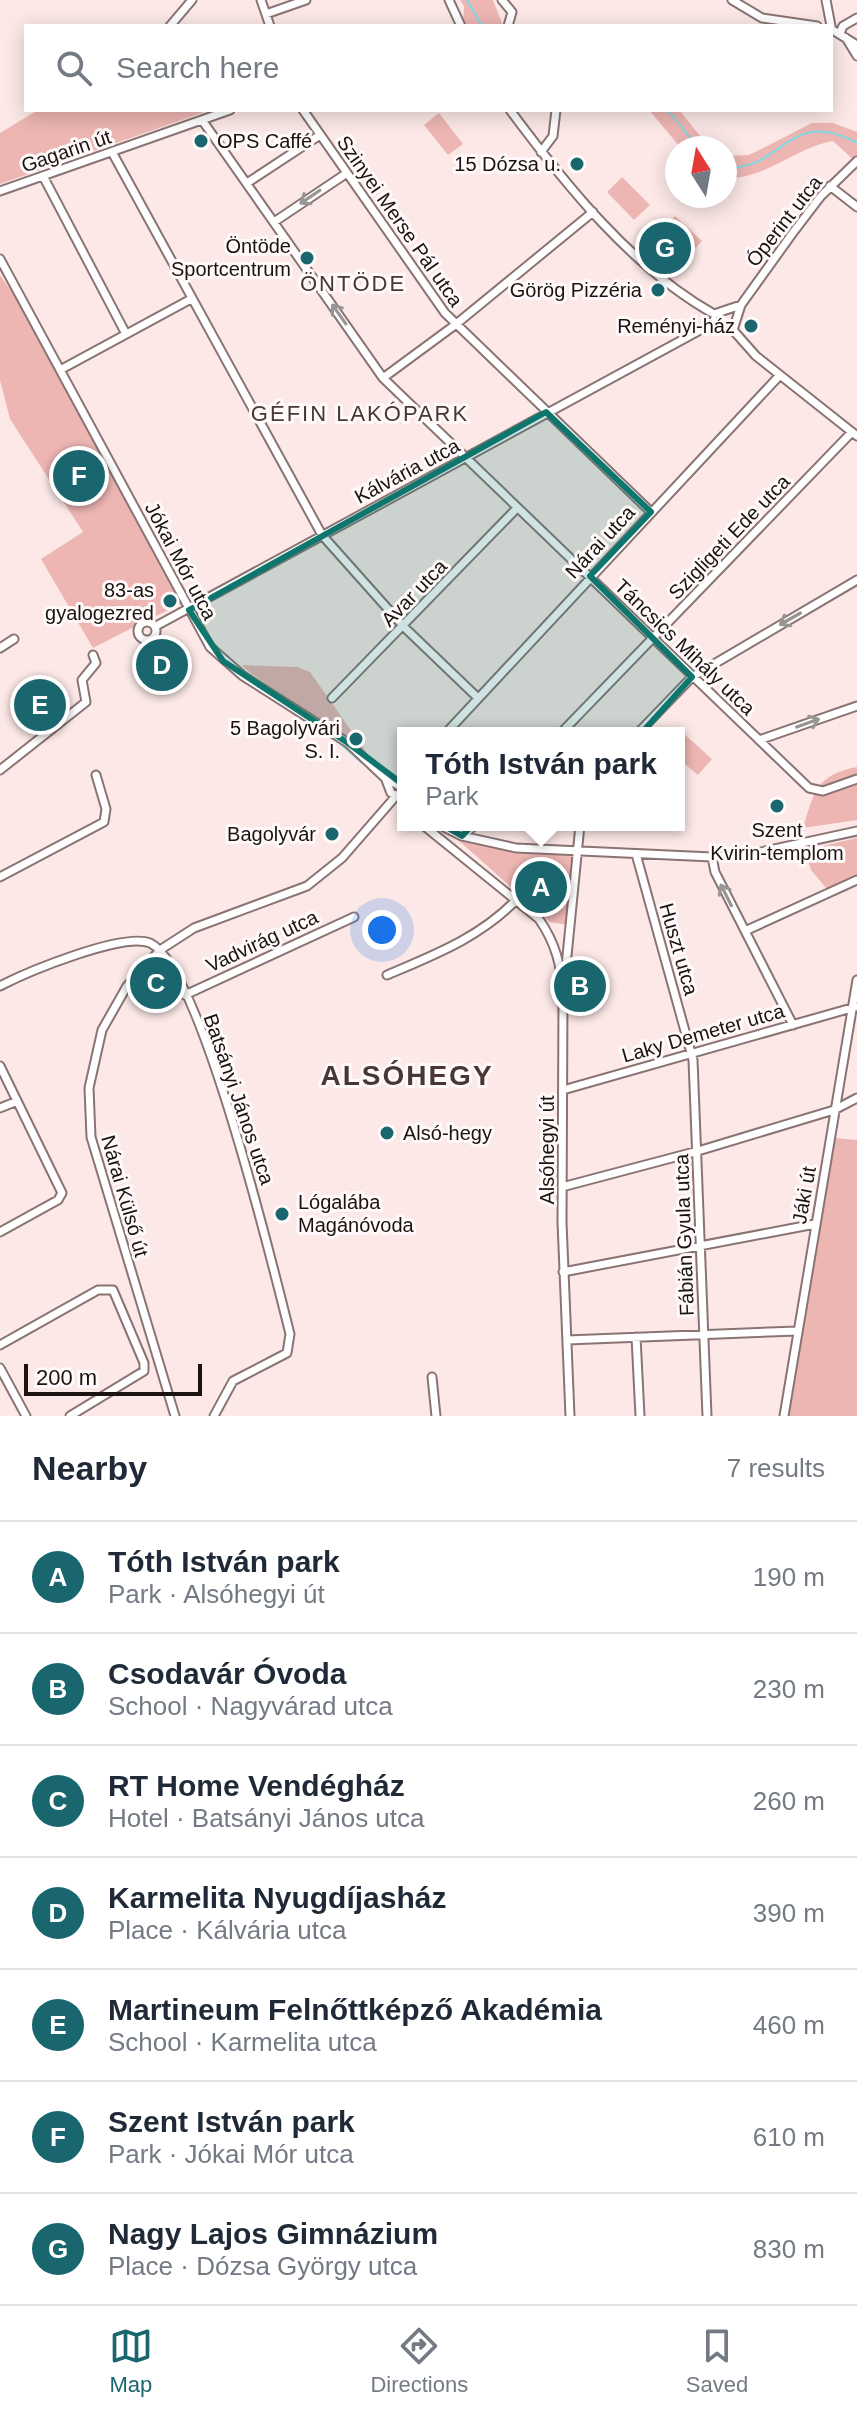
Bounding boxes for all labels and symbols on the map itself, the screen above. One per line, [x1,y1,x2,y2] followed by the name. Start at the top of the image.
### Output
[18,125,114,177] street label: Gagarin út
[217,130,312,152] place label: OPS Caffé
[333,131,468,311] street label: Szinyei Merse Pál utca
[192,132,210,150] marker: OPS Caffé
[665,136,737,208] north arrow
[454,153,561,175] place label: 15 Dózsa u.
[568,155,586,173] marker: 15 Dózsa u.
[742,171,827,271] street label: Óperint utca
[300,189,322,205] one-way arrow
[639,218,691,278] pin: G
[171,235,291,280] place label: Öntöde Sportcentrum
[298,249,316,267] marker: Öntöde Sportcentrum
[300,271,406,296] district label: ÖNTÖDE
[510,279,643,301] place label: Görög Pizzéria
[649,281,667,299] marker: Görög Pizzéria
[331,304,347,326] one-way arrow
[617,315,735,337] place label: Reményi-ház
[742,317,760,335] marker: Reményi-ház
[251,401,469,426] district label: GÉFIN LAKÓPARK
[351,434,464,508] street label: Kálvária utca
[53,446,105,506] pin: F
[664,470,795,604] street label: Szigligeti Ede utca
[141,498,222,624] street label: Jókai Mór utca
[561,501,640,583] street label: Nárai utca
[377,554,452,631] street label: Avar utca
[611,575,760,720] street label: Táncsics Mihály utca
[45,579,154,624] place label: 83-as gyalogezred
[161,592,179,610] marker: 83-as gyalogezred
[779,611,802,627] one-way arrow
[136,635,188,695] pin: D
[14,675,66,735] pin: E
[795,715,820,729] one-way arrow
[230,717,340,762] place label: 5 Bagolyvári S. I.
[347,730,365,748] marker: 5 Bagolyvári S. I.
[768,797,786,815] marker: Szent Kvirin-templom
[710,819,844,864] place label: Szent Kvirin-templom
[227,823,316,845] place label: Bagolyvár
[323,825,341,843] marker: Bagolyvár
[515,857,567,917] pin: A
[718,883,734,907] one-way arrow
[655,901,703,998] street label: Huszt utca
[203,905,322,976] street label: Vadvirág utca
[362,910,402,950] your location
[130,953,182,1013] pin: C
[554,956,606,1016] pin: B
[619,999,788,1067] street label: Laky Demeter utca
[199,1011,279,1188] street label: Batsányi János utca
[320,1060,494,1091] district label: ALSÓHEGY
[536,1095,558,1204] street label: Alsóhegyi út
[403,1122,492,1144] place label: Alsó-hegy
[378,1124,396,1142] marker: Alsó-hegy
[97,1133,153,1260] street label: Nárai Külső út
[670,1153,698,1316] street label: Fábián Gyula utca
[788,1164,820,1225] street label: Jáki út
[298,1191,415,1236] place label: Lógalába Magánóvoda
[273,1205,291,1223] marker: Lógalába Magánóvoda
[24,1360,202,1396] scale bar

